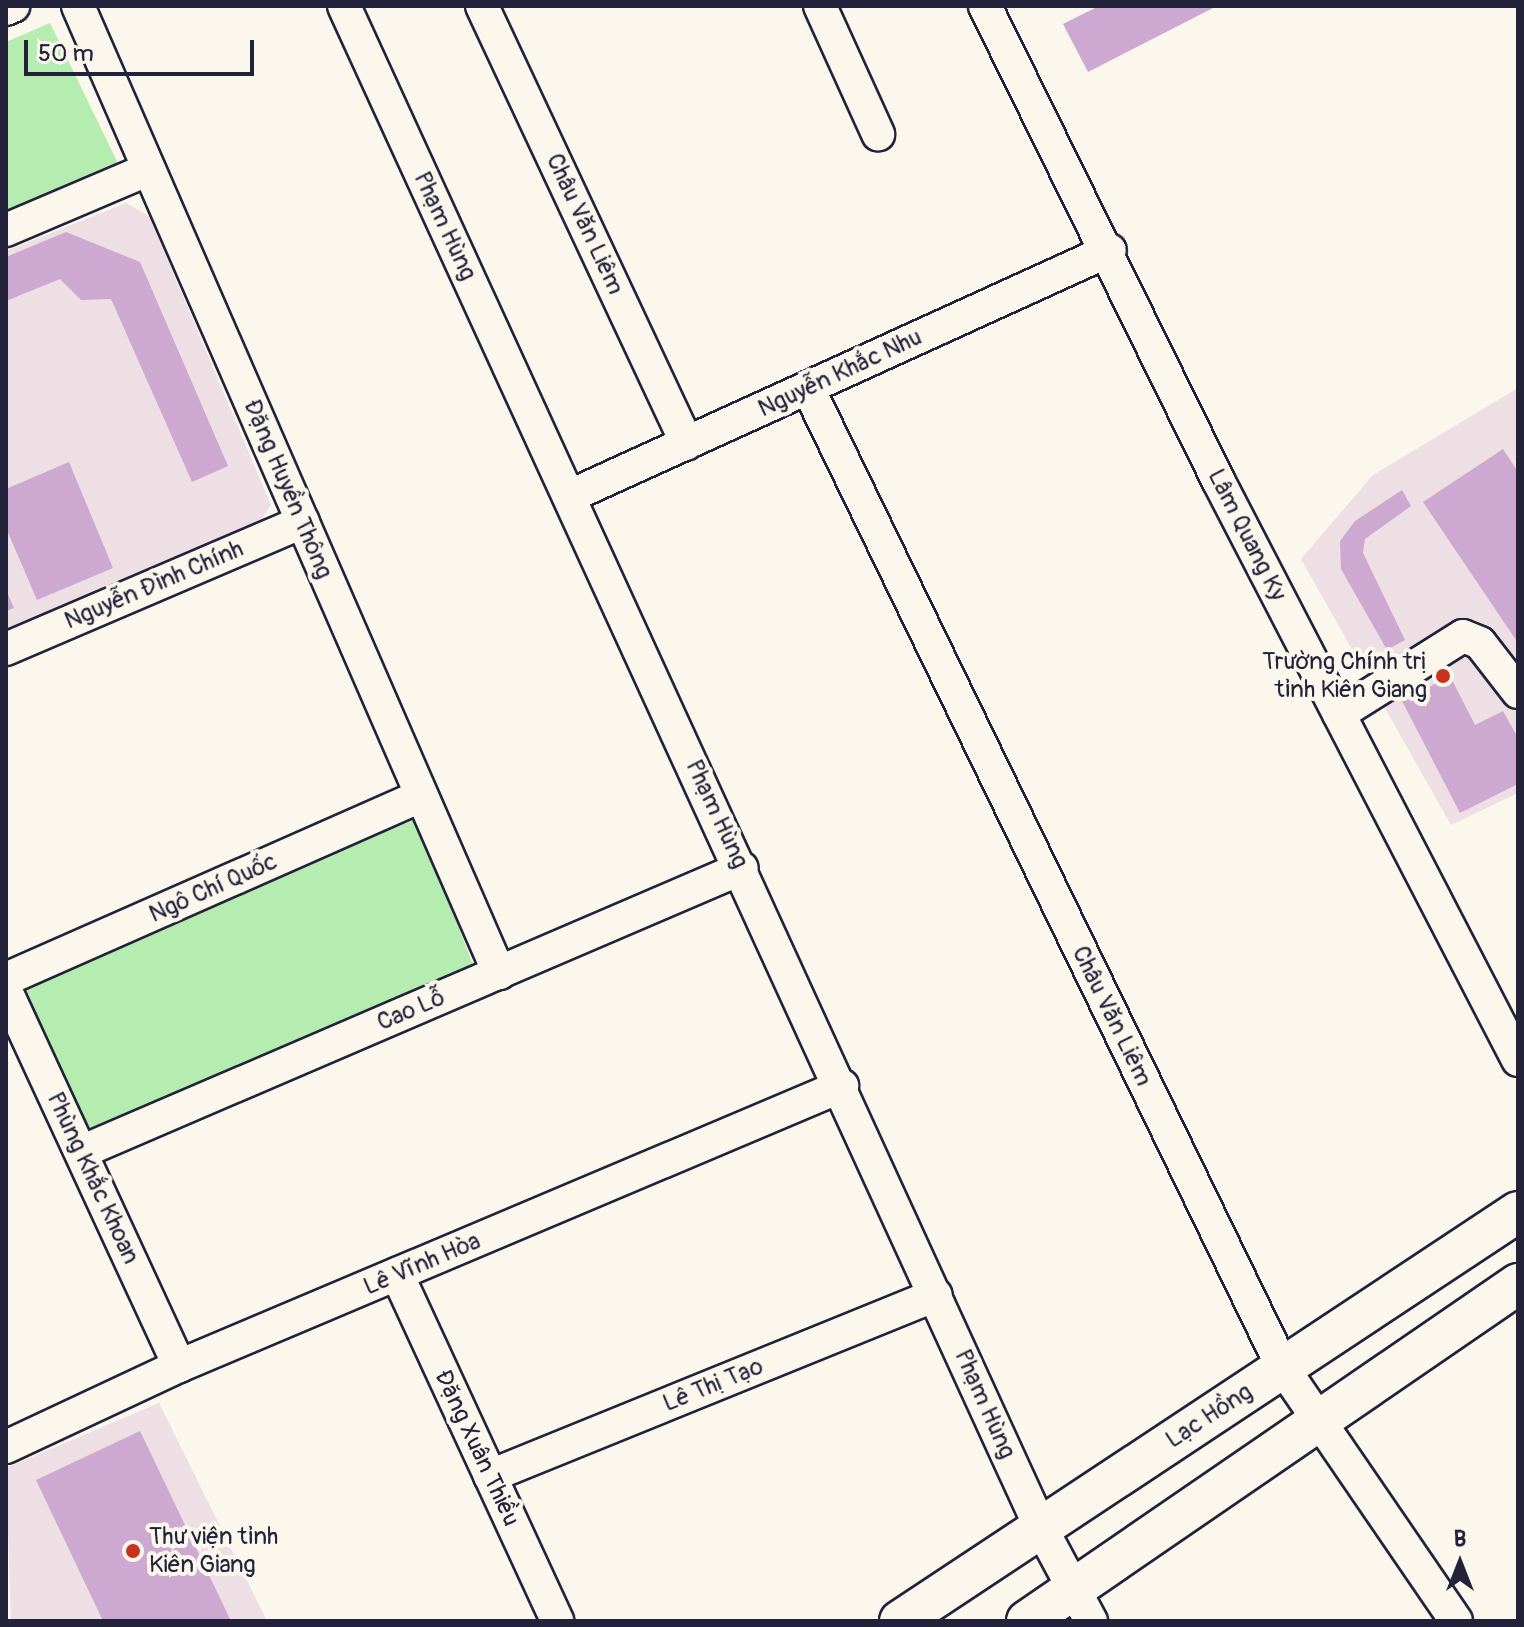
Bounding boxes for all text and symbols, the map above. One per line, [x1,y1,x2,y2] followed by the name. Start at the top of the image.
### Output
[28,24,258,74] scale bar
[38,39,94,68] text: 50 m
[540,149,630,299] street label: Châu Văn Liêm
[407,167,483,285] street label: Phạm Hùng
[754,323,926,423] street label: Nguyễn Khắc Nhu
[237,395,339,583] street label: Đặng Huyền Thông
[1201,464,1293,606] street label: Lâm Quang Ky
[60,534,248,636] street label: Nguyễn Đình Chính
[1262,648,1427,704] place label: Trường Chính trị tỉnh Kiên Giang
[1434,667,1452,685] marker: Trường Chính trị tỉnh Kiên Giang
[679,755,755,873] street label: Phạm Hùng
[145,847,281,929] street label: Ngô Chí Quốc
[1066,941,1158,1091] street label: Châu Văn Liêm
[373,983,449,1037] street label: Cao Lỗ
[41,1088,145,1268] street label: Phùng Khắc Khoan
[359,1227,485,1301] street label: Lê Vĩnh Hòa
[948,1345,1022,1463] street label: Phạm Hùng
[659,1352,767,1418] street label: Lê Thị Tạo
[428,1365,526,1531] street label: Đặng Xuân Thiều
[1160,1378,1258,1454] street label: Lạc Hồng
[149,1523,278,1579] place label: Thư viện tỉnh Kiên Giang
[1420,1523,1500,1603] north arrow
[1454,1525,1466,1553] text: B
[124,1542,142,1560] marker: Thư viện tỉnh Kiên Giang

